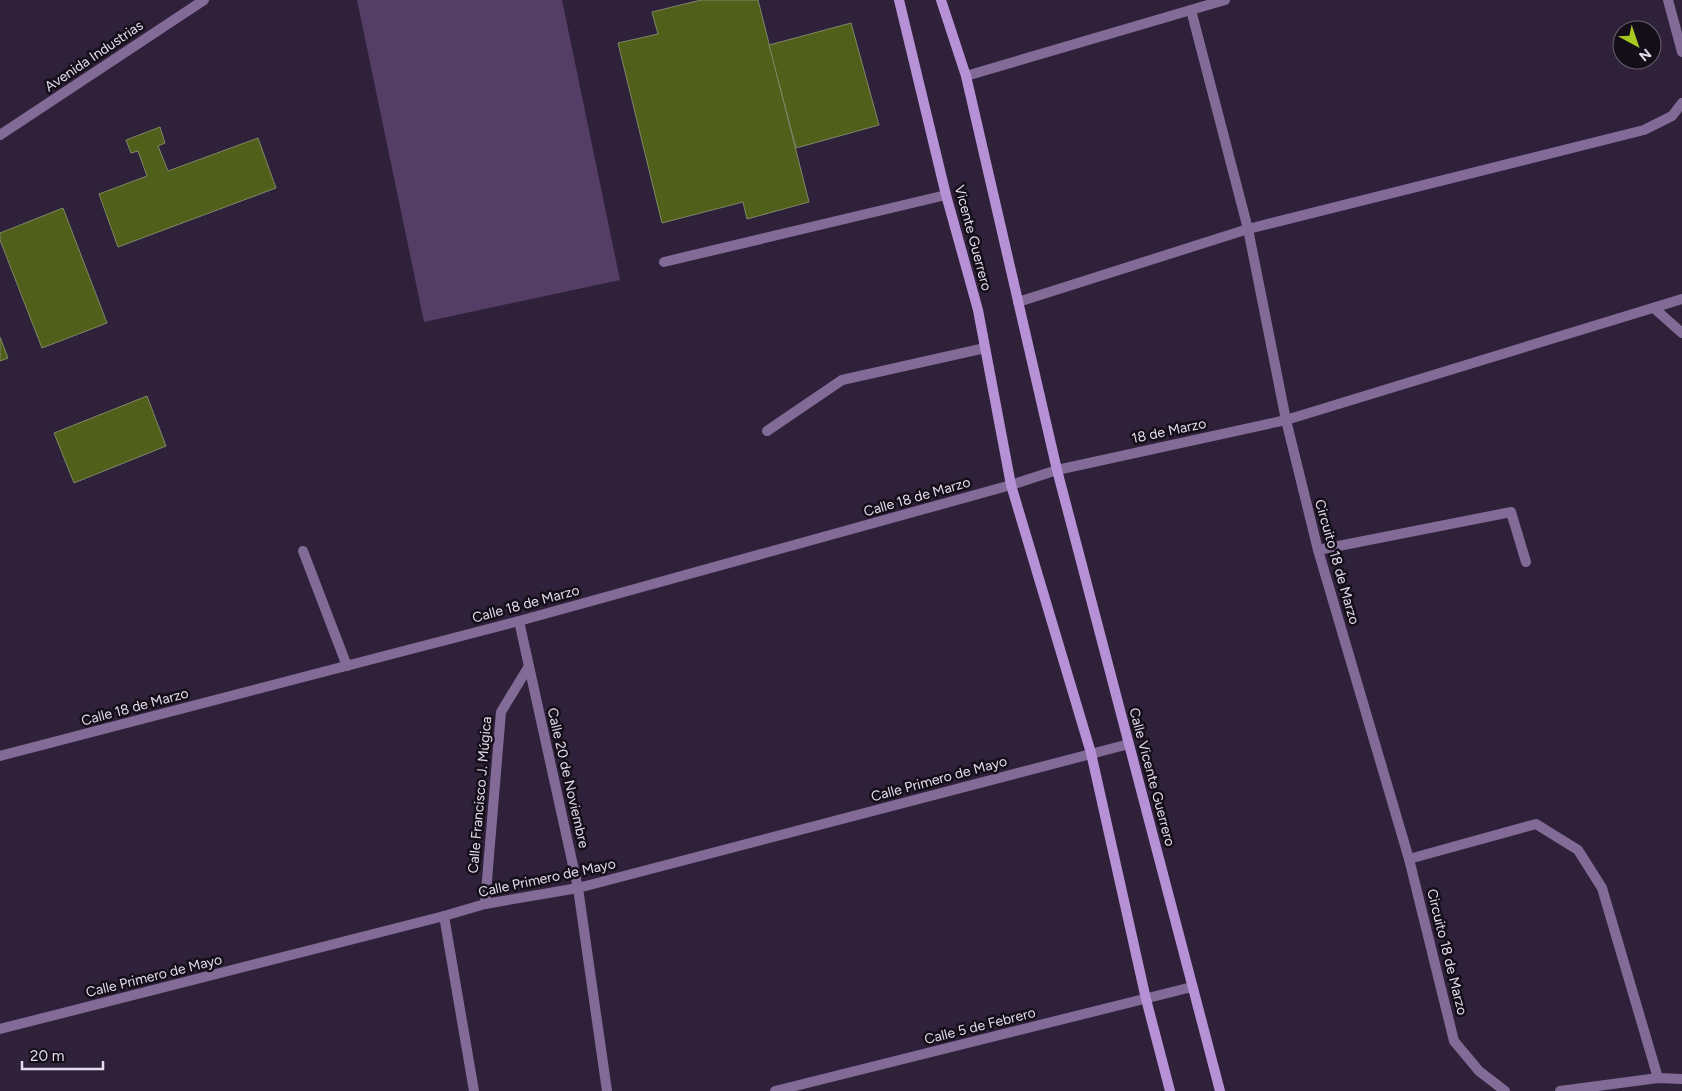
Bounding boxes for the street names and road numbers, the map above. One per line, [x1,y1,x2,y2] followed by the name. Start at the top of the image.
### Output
[42,17,146,95] street label: Avenida Industrias
[951,183,995,293] street label: Vicente Guerrero
[1130,415,1208,447] street label: 18 de Marzo
[862,474,972,520] street label: Calle 18 de Marzo
[1311,497,1363,627] street label: Circuito 18 de Marzo
[471,582,581,626] street label: Calle 18 de Marzo
[80,685,190,729] street label: Calle 18 de Marzo
[544,706,593,850] street label: Calle 20 de Noviembre
[1125,706,1179,848] street label: Calle Vicente Guerrero
[465,716,495,874] street label: Calle Francisco J. Múgica
[869,753,1009,805] street label: Calle Primero de Mayo
[477,855,617,901] street label: Calle Primero de Mayo
[1423,887,1471,1017] street label: Circuito 18 de Marzo
[84,951,224,1001] street label: Calle Primero de Mayo
[923,1004,1037,1048] street label: Calle 5 de Febrero

